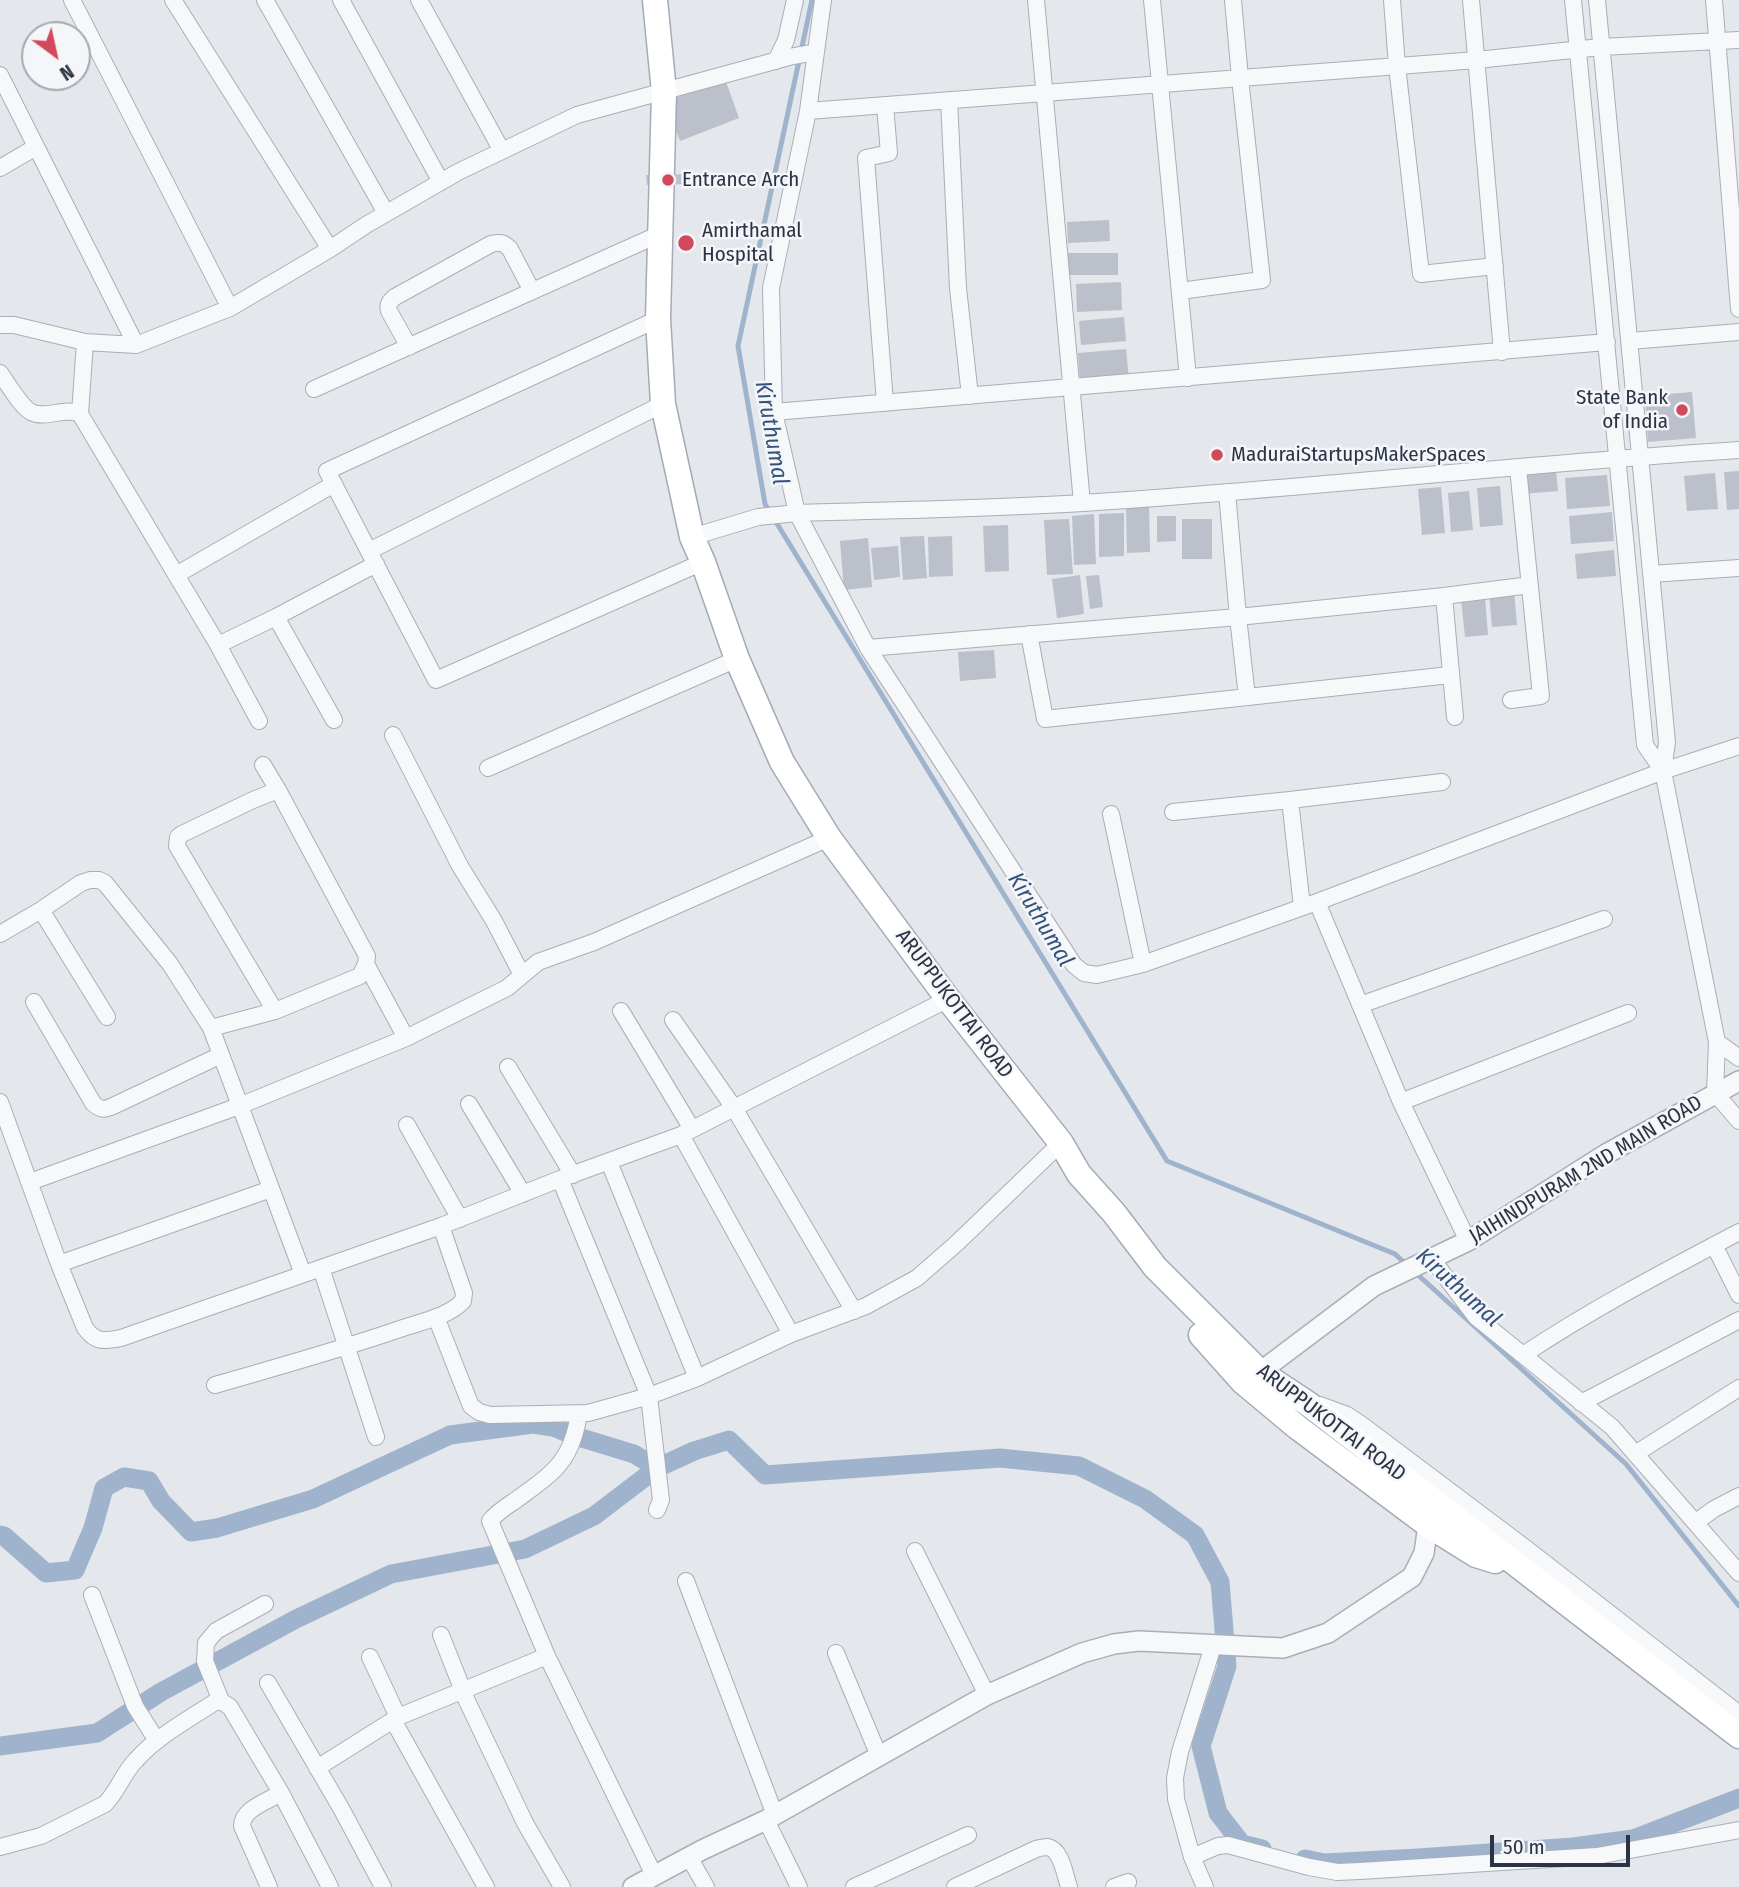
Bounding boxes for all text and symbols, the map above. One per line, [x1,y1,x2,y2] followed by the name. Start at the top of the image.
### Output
[21,21,91,91] north arrow
[56,60,78,85] text: N
[682,167,799,193] place label: Entrance Arch
[660,172,676,188] marker: Entrance Arch
[702,218,802,268] place label: Amirthamal Hospital
[676,233,696,253] marker: Amirthamal Hospital
[748,379,794,487] water label: Kiruthumal
[1576,385,1668,435] place label: State Bank of India
[1674,402,1690,418] marker: State Bank of India
[1231,442,1486,468] place label: MaduraiStartupsMakerSpaces
[1209,447,1225,463] marker: MaduraiStartupsMakerSpaces
[1001,868,1079,972] water label: Kiruthumal
[890,925,1018,1083] street label: ARUPPUKOTTAI ROAD
[1465,1090,1707,1250] street label: JAIHINDPURAM 2ND MAIN ROAD
[1410,1243,1506,1333] water label: Kiruthumal
[1252,1359,1410,1487] street label: ARUPPUKOTTAI ROAD
[1494,1820,1634,1864] scale bar
[1503,1834,1545,1860] text: 50 m

